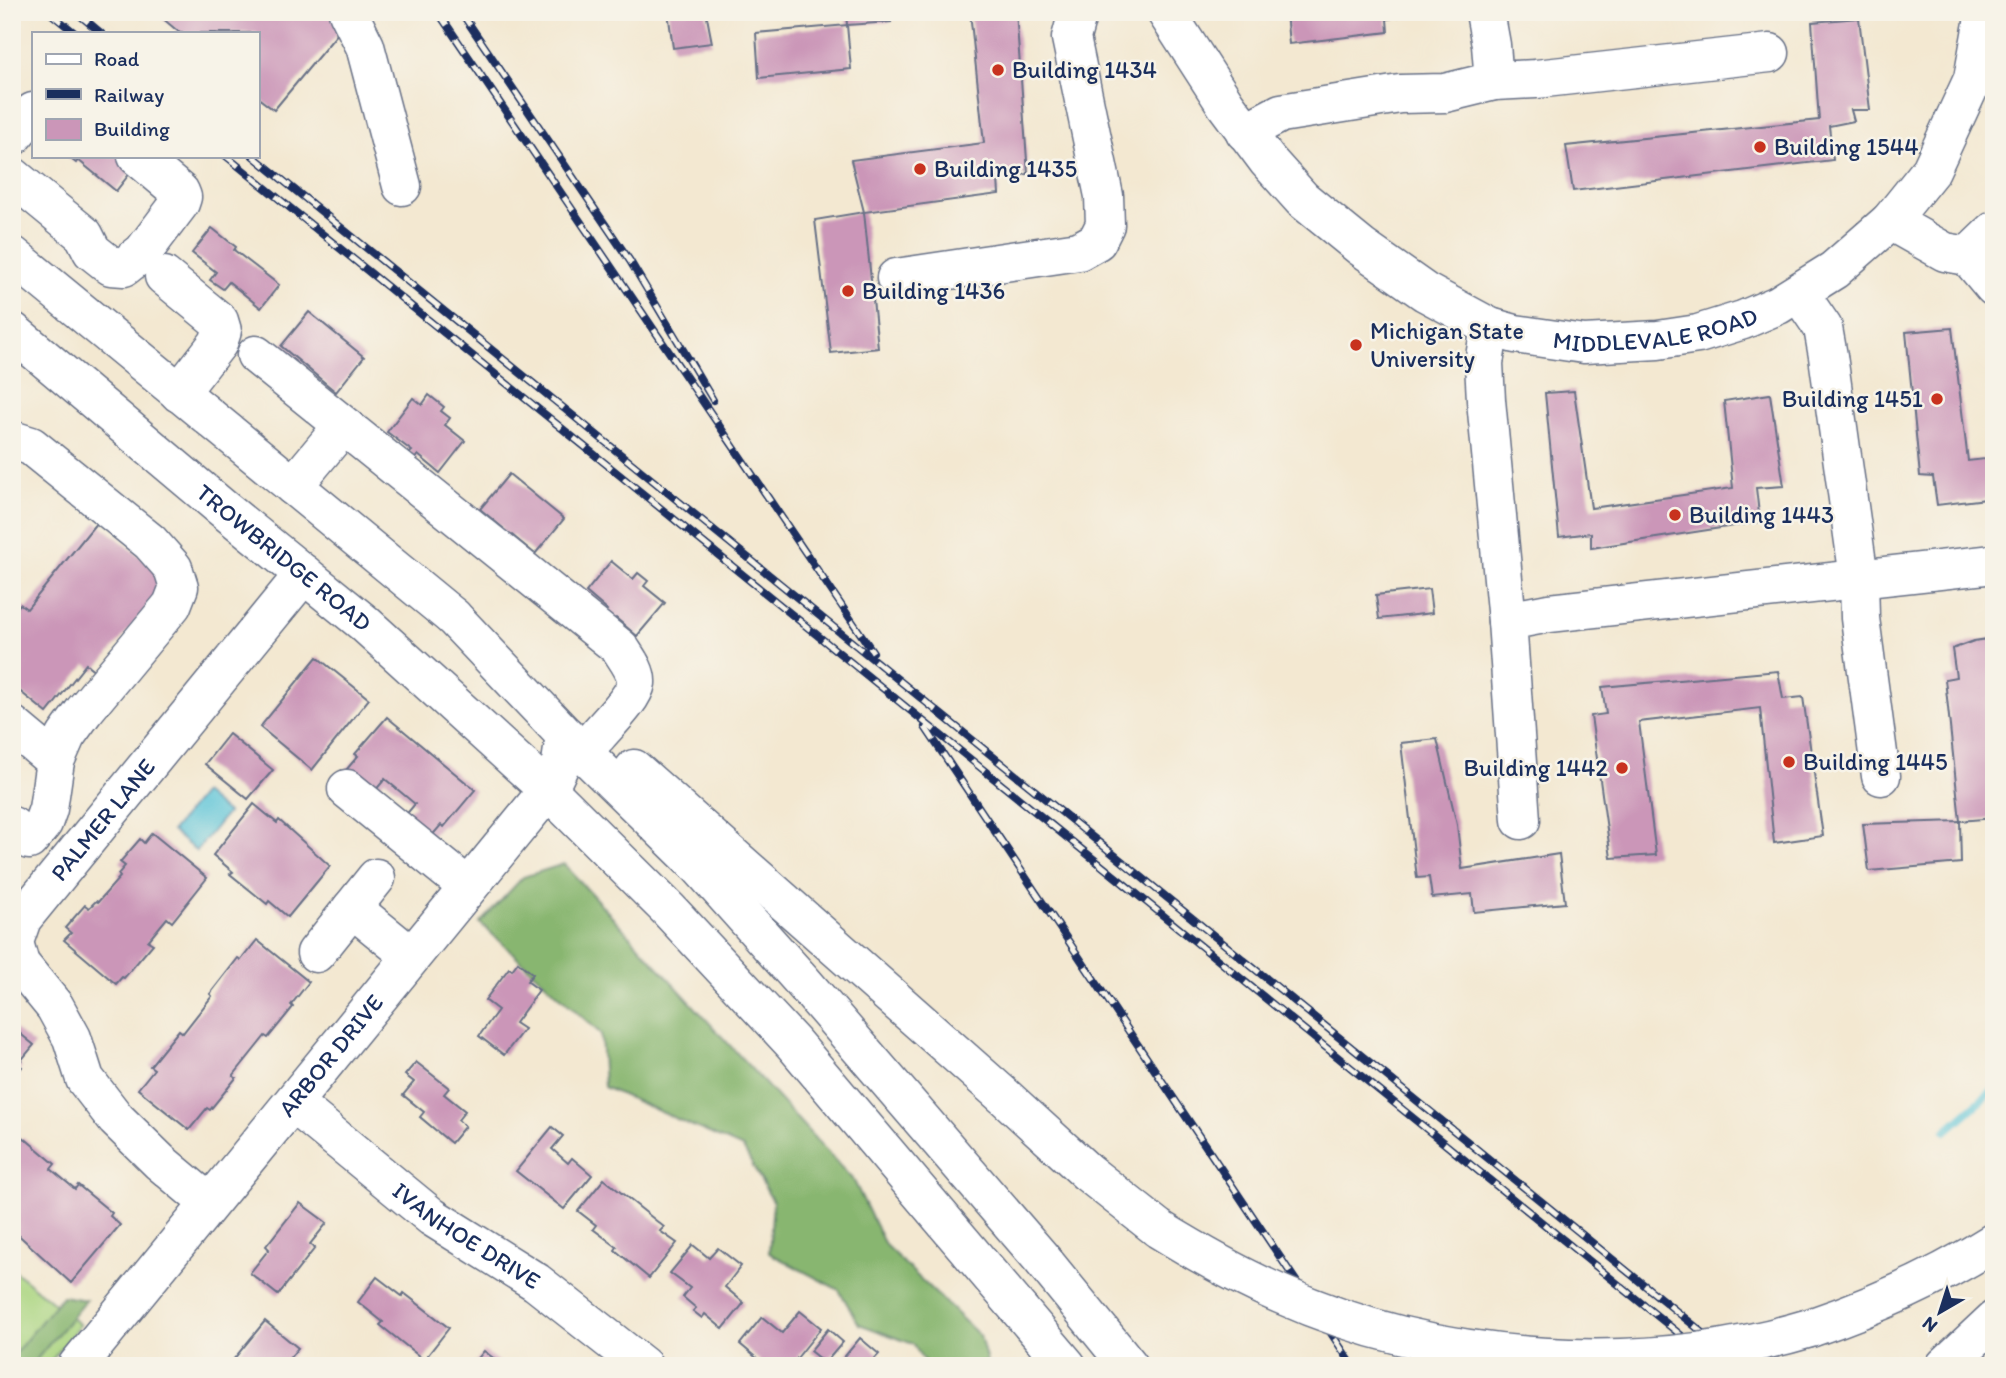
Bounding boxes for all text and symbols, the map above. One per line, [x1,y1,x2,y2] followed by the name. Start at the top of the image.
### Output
[32,32,259,158] legend
[94,46,140,71] text: Road
[1012,55,1157,84] place label: Building 1434
[990,62,1006,78] marker: Building 1434
[94,82,164,107] text: Railway
[94,116,170,141] text: Building
[1774,132,1919,161] place label: Building 1544
[1752,139,1768,155] marker: Building 1544
[934,154,1077,183] place label: Building 1435
[912,161,928,177] marker: Building 1435
[862,276,1005,305] place label: Building 1436
[840,283,856,299] marker: Building 1436
[1551,301,1762,358] street label: MIDDLEVALE ROAD
[1370,316,1524,373] place label: Michigan State University
[1348,337,1364,353] marker: Michigan State University
[1782,384,1923,413] place label: Building 1451
[1929,391,1945,407] marker: Building 1451
[191,477,378,637] street label: TROWBRIDGE ROAD
[1689,500,1834,529] place label: Building 1443
[1667,507,1683,523] marker: Building 1443
[1803,747,1948,776] place label: Building 1445
[44,753,161,887] street label: PALMER LANE
[1463,753,1608,782] place label: Building 1442
[1781,754,1797,770] marker: Building 1445
[1614,760,1630,776] marker: Building 1442
[272,988,389,1122] street label: ARBOR DRIVE
[387,1176,546,1295] street label: IVANHOE DRIVE
[1904,1276,1974,1346] north arrow
[1917,1312,1942,1338] text: N

